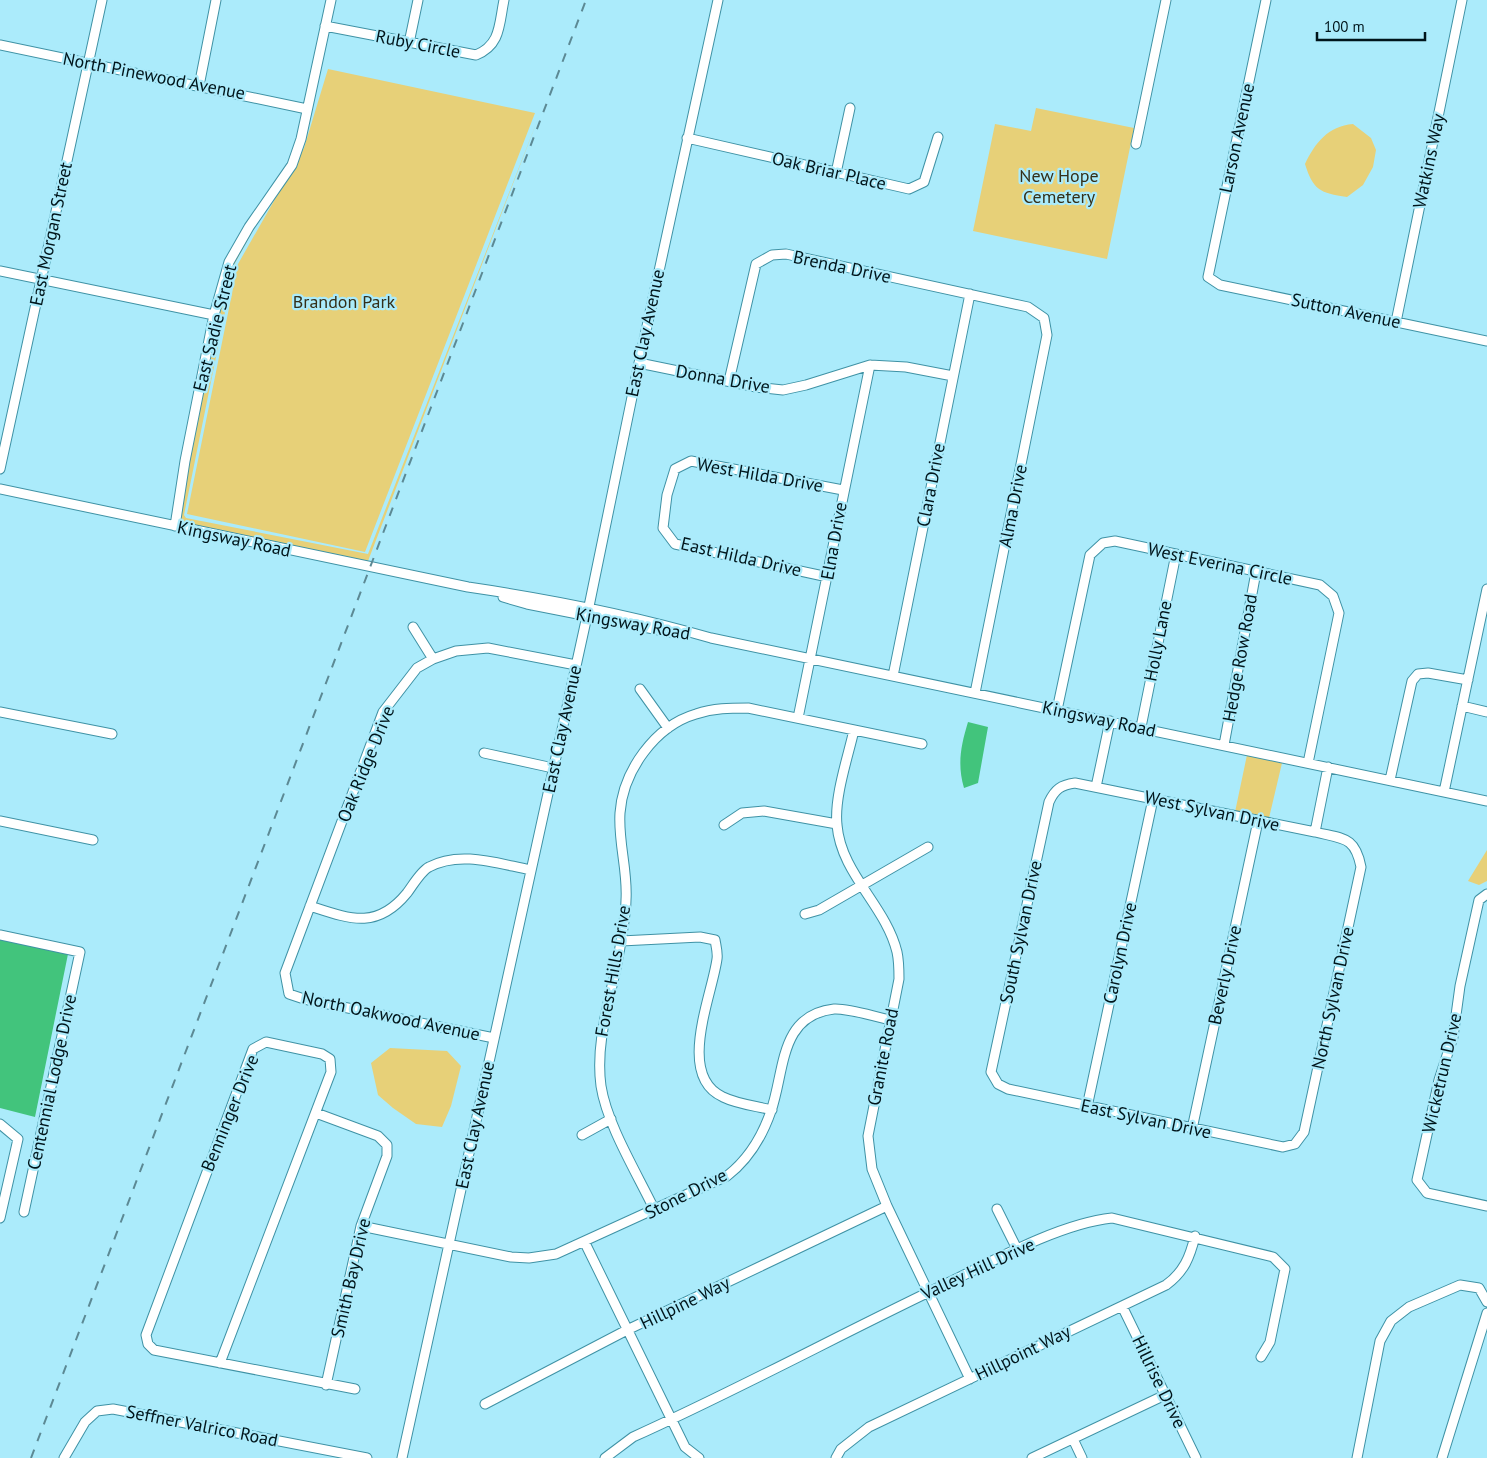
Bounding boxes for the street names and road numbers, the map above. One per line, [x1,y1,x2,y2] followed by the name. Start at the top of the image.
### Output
[374,24,463,63] street label: Ruby Circle
[61,47,247,104] street label: North Pinewood Avenue
[1214,81,1259,195] street label: Larson Avenue
[1407,111,1450,210] street label: Watkins Way
[770,146,888,195] street label: Oak Briar Place
[24,160,77,308] street label: East Morgan Street
[791,245,893,288] street label: Brenda Drive
[188,262,241,394] street label: East Sadie Street
[620,267,669,399] street label: East Clay Avenue
[1289,288,1403,333] street label: Sutton Avenue
[674,359,772,398] street label: Donna Drive
[911,441,950,529] street label: Clara Drive
[695,452,825,497] street label: West Hilda Drive
[993,462,1032,550] street label: Alma Drive
[815,500,852,582] street label: Elna Drive
[175,515,293,562] street label: Kingsway Road
[679,531,804,582] street label: East Hilda Drive
[1146,537,1295,590] street label: West Everina Circle
[1217,592,1262,724] street label: Hedge Row Road
[1138,599,1177,683] street label: Holly Lane
[574,602,692,645] street label: Kingsway Road
[537,663,586,795] street label: East Clay Avenue
[1040,695,1158,742] street label: Kingsway Road
[332,702,399,825] street label: Oak Ridge Drive
[1142,785,1282,836] street label: West Sylvan Drive
[994,858,1047,1005] street label: South Sylvan Drive
[1098,900,1141,1006] street label: Carolyn Drive
[590,903,635,1038] street label: Forest Hills Drive
[1203,923,1246,1027] street label: Beverly Drive
[1306,925,1359,1071] street label: North Sylvan Drive
[300,985,482,1046] street label: North Oakwood Avenue
[22,992,81,1172] street label: Centennial Lodge Drive
[862,1006,903,1108] street label: Granite Road
[1417,1011,1466,1135] street label: Wicketrun Drive
[196,1051,263,1175] street label: Benninger Drive
[450,1059,499,1191] street label: East Clay Avenue
[1079,1093,1213,1144] street label: East Sylvan Drive
[641,1163,731,1224] street label: Stone Drive
[326,1216,375,1340] street label: Smith Bay Drive
[916,1232,1038,1305] street label: Valley Hill Drive
[636,1271,734,1334] street label: Hillpine Way
[971,1319,1075,1386] street label: Hillpoint Way
[1127,1332,1192,1432] street label: Hillrise Drive
[124,1400,280,1452] street label: Seffner Valrico Road

